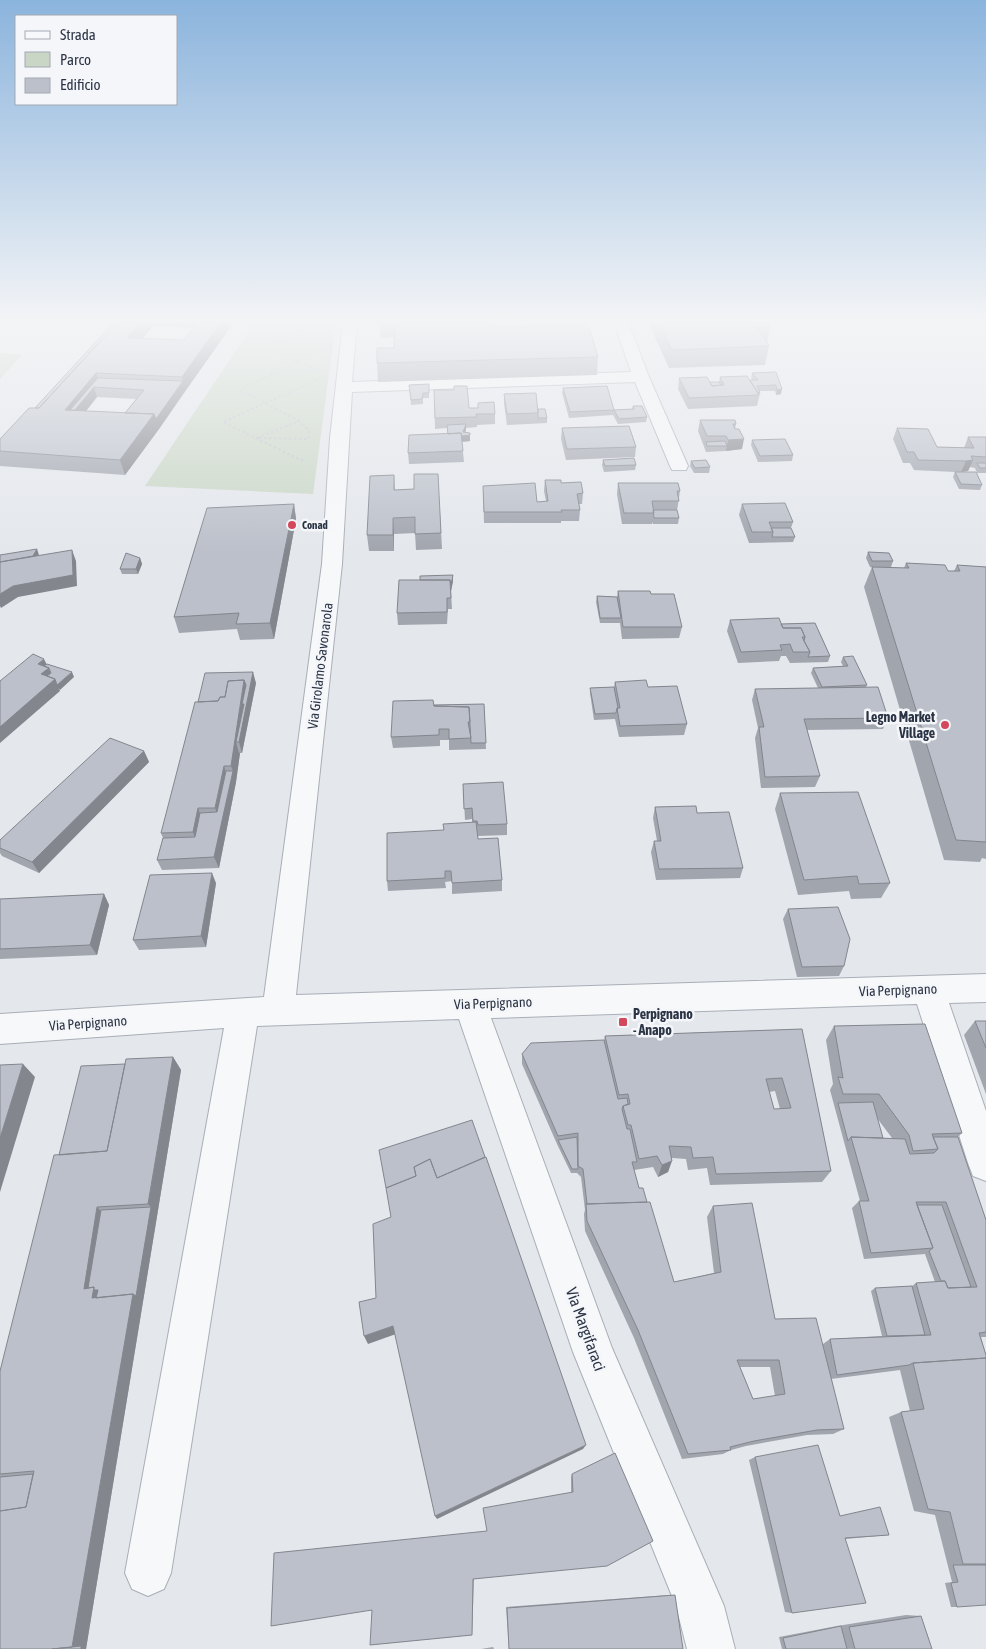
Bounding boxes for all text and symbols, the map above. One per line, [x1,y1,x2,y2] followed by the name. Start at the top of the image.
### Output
[15,15,178,105] legend
[60,26,96,43] text: Strada
[60,51,91,68] text: Parco
[60,76,101,93] text: Edificio
[286,519,298,531] marker: Conad
[302,519,328,531] place label: Conad
[304,602,336,730] street label: Via Girolamo Savonarola
[866,709,935,741] place label: Legno Market Village
[939,719,951,731] marker: Legno Market Village
[859,981,937,999] street label: Via Perpignano
[454,994,532,1012] street label: Via Perpignano
[633,1006,693,1038] place label: Perpignano - Anapo
[48,1012,128,1034] street label: Via Perpignano
[617,1016,629,1028] marker: Perpignano - Anapo
[562,1285,609,1373] street label: Via Margifaraci

